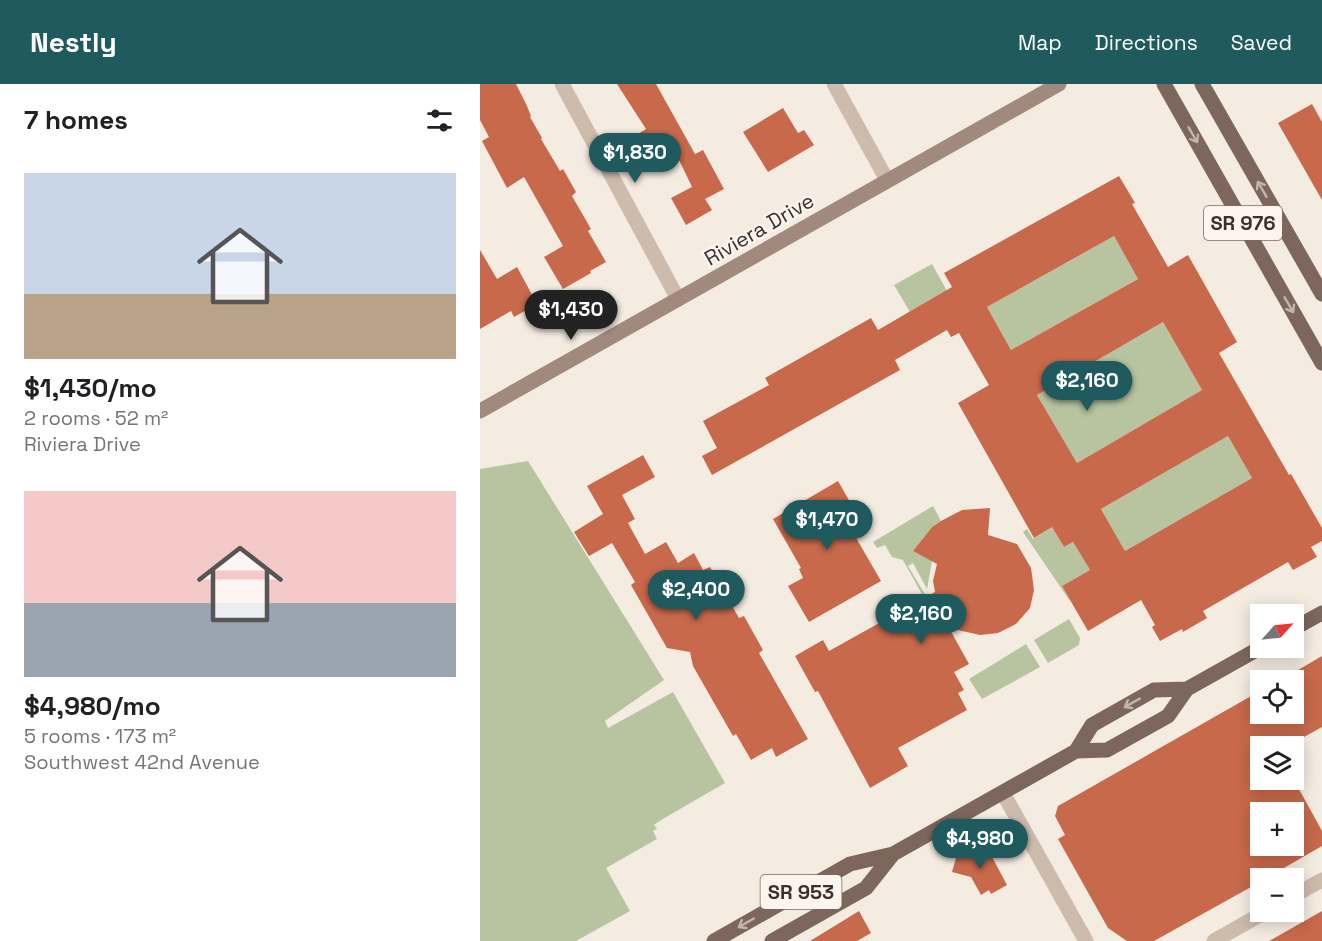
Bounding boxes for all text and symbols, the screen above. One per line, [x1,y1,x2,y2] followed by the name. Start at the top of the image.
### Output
[30,24,117,60] text: Nestly
[1018,29,1062,56] text: Map
[1095,29,1198,56] text: Directions
[1231,29,1292,56] text: Saved
[24,103,128,137] text: 7 homes
[423,104,456,137] icon: filters
[1187,126,1199,143] one-way arrow
[586,133,684,184] pin: $1,830
[603,139,667,165] text: $1,830
[1256,181,1268,198] one-way arrow
[699,187,819,271] street label: Riviera Drive
[1204,206,1282,240] road number: SR 976
[186,212,294,320] icon: home
[522,290,620,341] pin: $1,430
[1284,295,1295,313] one-way arrow
[539,296,603,322] text: $1,430
[1038,361,1136,412] pin: $2,160
[1055,367,1119,393] text: $2,160
[24,371,157,405] text: $1,430/mo
[24,405,168,431] text: 2 rooms · 52 m²
[24,431,141,457] text: Riviera Drive
[778,500,876,551] pin: $1,470
[796,506,858,532] text: $1,470
[186,530,294,638] icon: home
[647,570,745,621] pin: $2,400
[662,576,730,602] text: $2,400
[872,594,970,645] pin: $2,160
[889,600,953,626] text: $2,160
[1250,604,1304,658] north arrow
[1250,604,1304,922] map controls
[1250,670,1304,724] button: locate
[24,689,161,723] text: $4,980/mo
[1123,698,1141,709] one-way arrow
[24,723,176,749] text: 5 rooms · 173 m²
[1250,736,1304,790] button: layers
[24,749,260,775] text: Southwest 42nd Avenue
[1250,802,1304,856] button: +
[931,819,1029,870] pin: $4,980
[946,825,1014,851] text: $4,980
[1250,868,1304,922] button: −
[760,875,842,909] road number: SR 953
[738,917,755,929] one-way arrow

